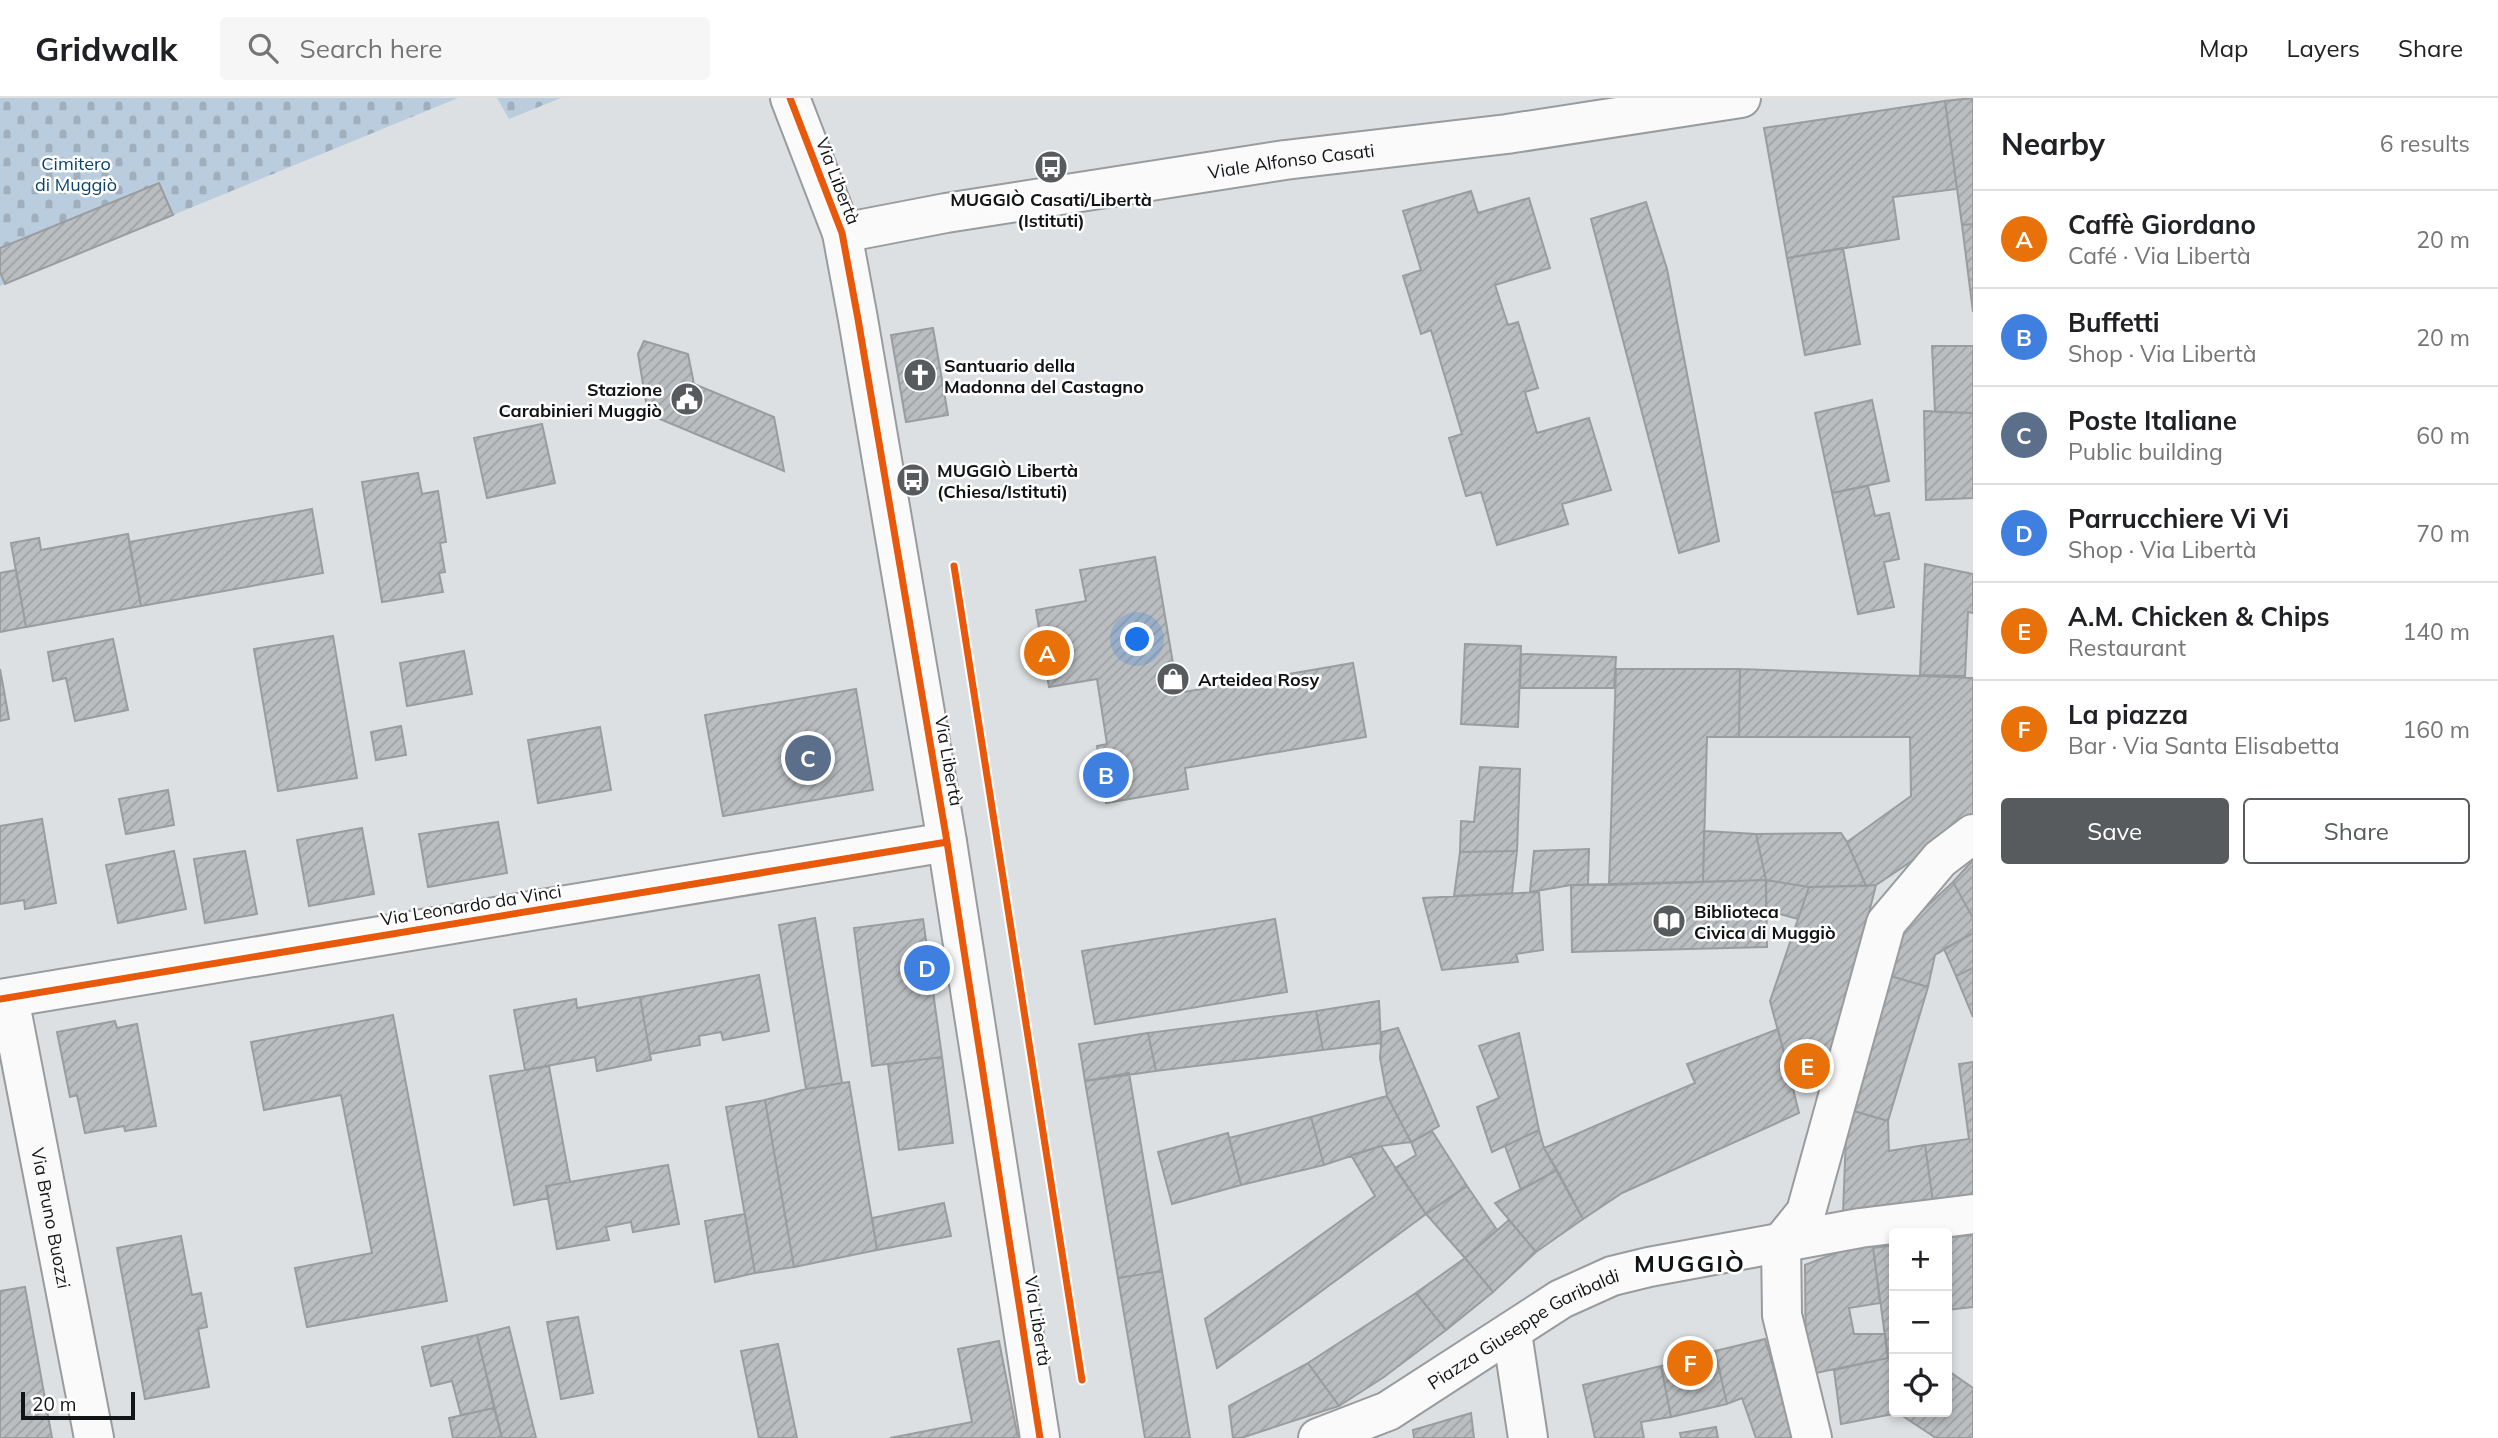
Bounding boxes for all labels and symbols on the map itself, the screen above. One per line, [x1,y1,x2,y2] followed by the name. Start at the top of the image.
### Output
[811,134,865,228] street label: Via Libertà
[1206,138,1376,183] street label: Viale Alfonso Casati
[1032,148,1070,186] bus stop icon: MUGGIÒ Casati/Libertà (Istituti)
[35,152,117,196] park label: Cimitero di Muggiò
[950,188,1152,232] place label: MUGGIÒ Casati/Libertà (Istituti)
[944,354,1144,398] place label: Santuario della Madonna del Castagno
[901,356,939,394] church icon: Santuario della Madonna del Castagno
[499,378,662,422] place label: Stazione Carabinieri Muggiò
[668,380,706,418] public building icon: Stazione Carabinieri Muggiò
[937,459,1078,503] place label: MUGGIÒ Libertà (Chiesa/Istituti)
[894,461,932,499] bus stop icon: MUGGIÒ Libertà (Chiesa/Istituti)
[1120,622,1154,656] your location
[1024,627,1070,679] pin: A
[1154,660,1192,698] shop icon: Arteidea Rosy
[1198,668,1319,691] place label: Arteidea Rosy
[930,714,968,808] street label: Via Libertà
[785,732,831,784] pin: C
[1083,749,1129,801] pin: B
[379,879,563,931] street label: Via Leonardo da Vinci
[1694,900,1836,944] place label: Biblioteca Civica di Muggiò
[1650,902,1688,940] library icon: Biblioteca Civica di Muggiò
[904,942,950,994] pin: D
[1784,1040,1830,1092] pin: E
[27,1146,76,1290] street label: Via Bruno Buozzi
[1634,1248,1746,1278] district label: MUGGIÒ
[1423,1263,1621,1394] street label: Piazza Giuseppe Garibaldi
[1020,1274,1056,1368] street label: Via Libertà
[1667,1337,1713,1389] pin: F
[21,1389,135,1421] scale bar

